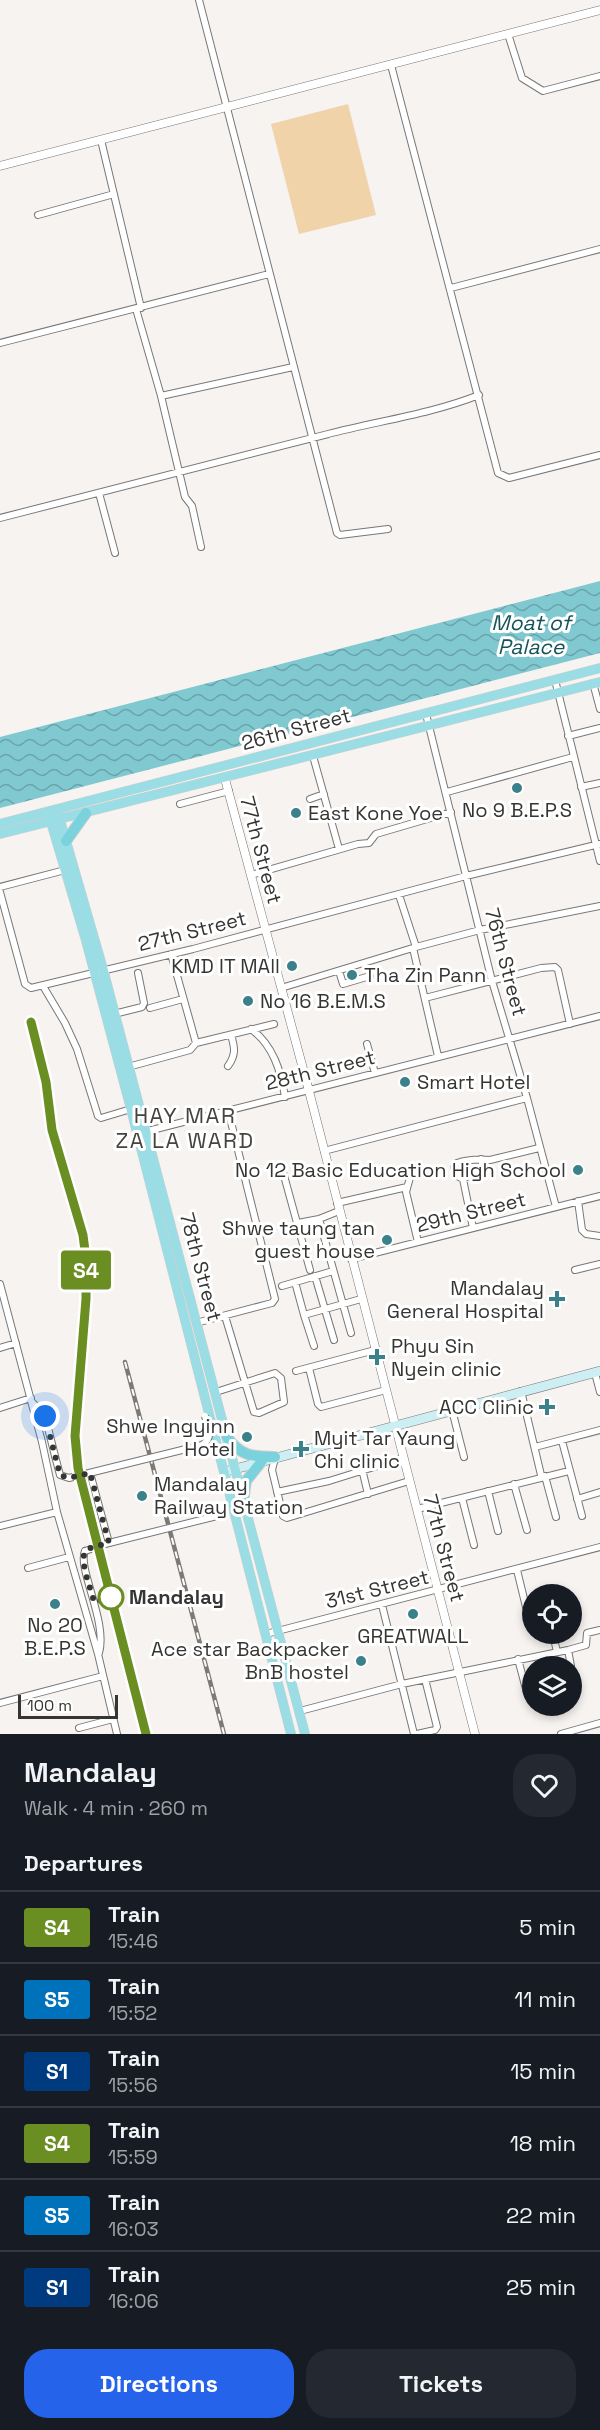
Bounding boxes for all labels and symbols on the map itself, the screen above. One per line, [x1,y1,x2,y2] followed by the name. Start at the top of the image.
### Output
[491,609,573,660] water label: Moat of Palace
[239,702,353,756] street label: 26th Street
[510,781,524,795] marker: No 9 B.E.P.S
[234,793,288,907] street label: 77th Street
[462,797,572,823] place label: No 9 B.E.P.S
[308,800,443,826] place label: East Kone Yoe
[289,806,303,820] marker: East Kone Yoe
[135,905,249,957] street label: 27th Street
[479,905,533,1019] street label: 76th Street
[171,953,280,979] place label: KMD IT MAll
[285,959,299,973] marker: KMD IT MAll
[364,962,486,988] place label: Tha Zin Pann
[345,968,359,982] marker: Tha Zin Pann
[260,988,386,1014] place label: No 16 B.E.M.S
[241,994,255,1008] marker: No 16 B.E.M.S
[262,1044,378,1096] street label: 28th Street
[417,1069,531,1095] place label: Smart Hotel
[398,1075,412,1089] marker: Smart Hotel
[116,1101,255,1154] district label: HAY MAR ZA LA WARD
[235,1157,566,1183] place label: No 12 Basic Education High School
[571,1163,585,1177] marker: No 12 Basic Education High School
[414,1186,528,1238] street label: 29th Street
[174,1210,228,1324] street label: 78th Street
[222,1215,375,1264] place label: Shwe taung tan guest house
[380,1233,394,1247] marker: Shwe taung tan guest house
[59,1250,113,1290] line badge: S4
[387,1275,544,1324] place label: Mandalay General Hospital
[548,1290,566,1308] marker: Mandalay General Hospital
[391,1333,502,1382] place label: Phyu Sin Nyein clinic
[368,1348,386,1366] marker: Phyu Sin Nyein clinic
[439,1394,534,1420] place label: ACC Clinic
[538,1398,556,1416] marker: ACC Clinic
[30,1401,60,1431] your location
[106,1413,235,1462] place label: Shwe Ingyinn Hotel
[314,1425,455,1474] place label: Myit Tar Yaung Chi clinic
[240,1430,254,1444] marker: Shwe Ingyinn Hotel
[292,1440,310,1458] marker: Myit Tar Yaung Chi clinic
[154,1471,303,1520] place label: Mandalay Railway Station
[135,1489,149,1503] marker: Mandalay Railway Station
[417,1491,471,1605] street label: 77th Street
[322,1564,432,1614] street label: 31st Street
[98,1584,124,1610] marker: Mandalay
[129,1584,224,1610] place label: Mandalay
[48,1597,62,1611] marker: No 20 B.E.P.S
[406,1607,420,1621] marker: GREATWALL
[24,1612,86,1661] place label: No 20 B.E.P.S
[357,1623,469,1649] place label: GREATWALL
[151,1636,349,1685] place label: Ace star Backpacker BnB hostel
[354,1654,368,1668] marker: Ace star Backpacker BnB hostel
[18,1692,118,1720] scale bar

